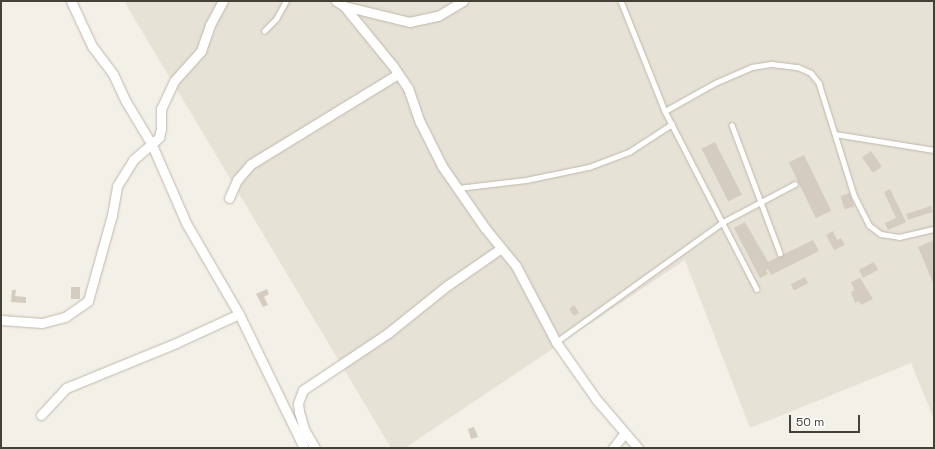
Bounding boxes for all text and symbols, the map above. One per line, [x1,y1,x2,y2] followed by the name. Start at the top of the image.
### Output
[791,407,862,433] scale bar
[796,414,824,430] text: 50 m

